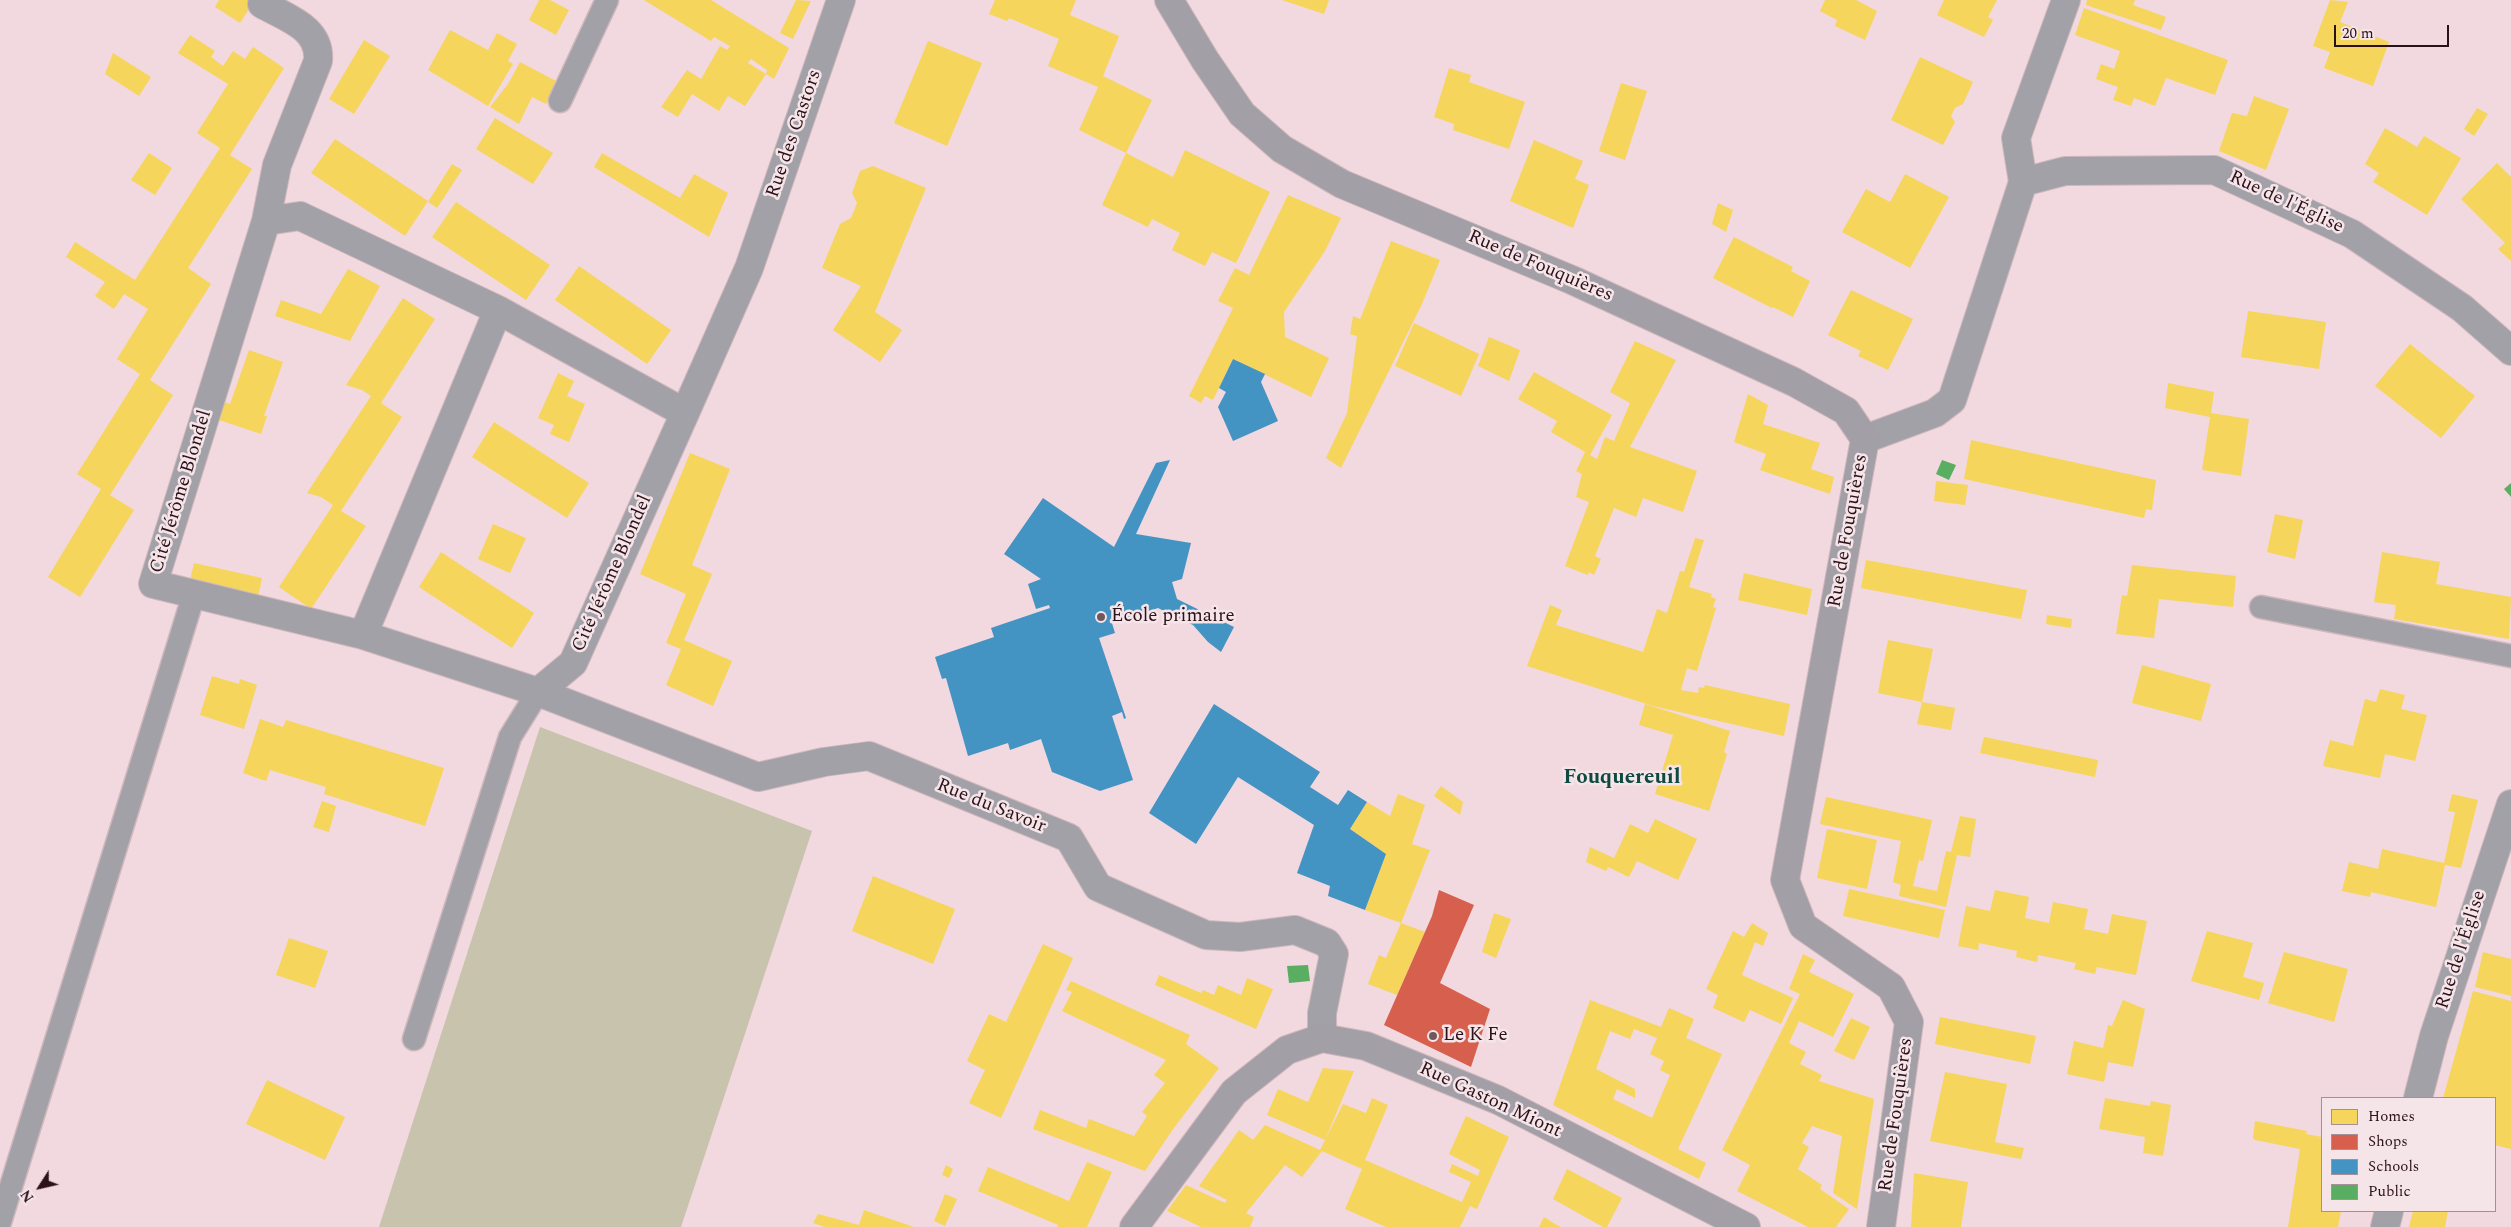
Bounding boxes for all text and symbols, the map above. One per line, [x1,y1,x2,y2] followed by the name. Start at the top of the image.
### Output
[2336,15,2451,47] scale bar
[2342,22,2374,45] text: 20 m
[762,67,828,201] street label: Rue des Castors
[2225,167,2347,239] street label: Rue de l'Église
[1464,226,1616,308] street label: Rue de Fouquières
[146,408,218,576] street label: Cité Jérôme Blondel
[1824,453,1874,609] street label: Rue de Fouquières
[568,492,658,656] street label: Cité Jérôme Blondel
[1111,606,1235,628] place label: École primaire
[1095,611,1107,623] marker: École primaire
[1563,766,1681,792] district label: Fouquereuil
[933,775,1049,839] street label: Rue du Savoir
[2432,888,2492,1012] street label: Rue de l'Église
[1443,1025,1508,1047] place label: Le K Fe
[1427,1030,1439,1042] marker: Le K Fe
[1875,1037,1919,1193] street label: Rue de Fouquières
[1415,1058,1565,1144] street label: Rue Gaston Miont
[2321,1097,2496,1212] legend
[2368,1105,2415,1128] text: Homes
[2368,1130,2408,1153] text: Shops
[2368,1155,2419,1178] text: Schools
[15,1162,65,1212] north arrow
[2368,1180,2411,1203] text: Public
[15,1185,39,1207] text: N

